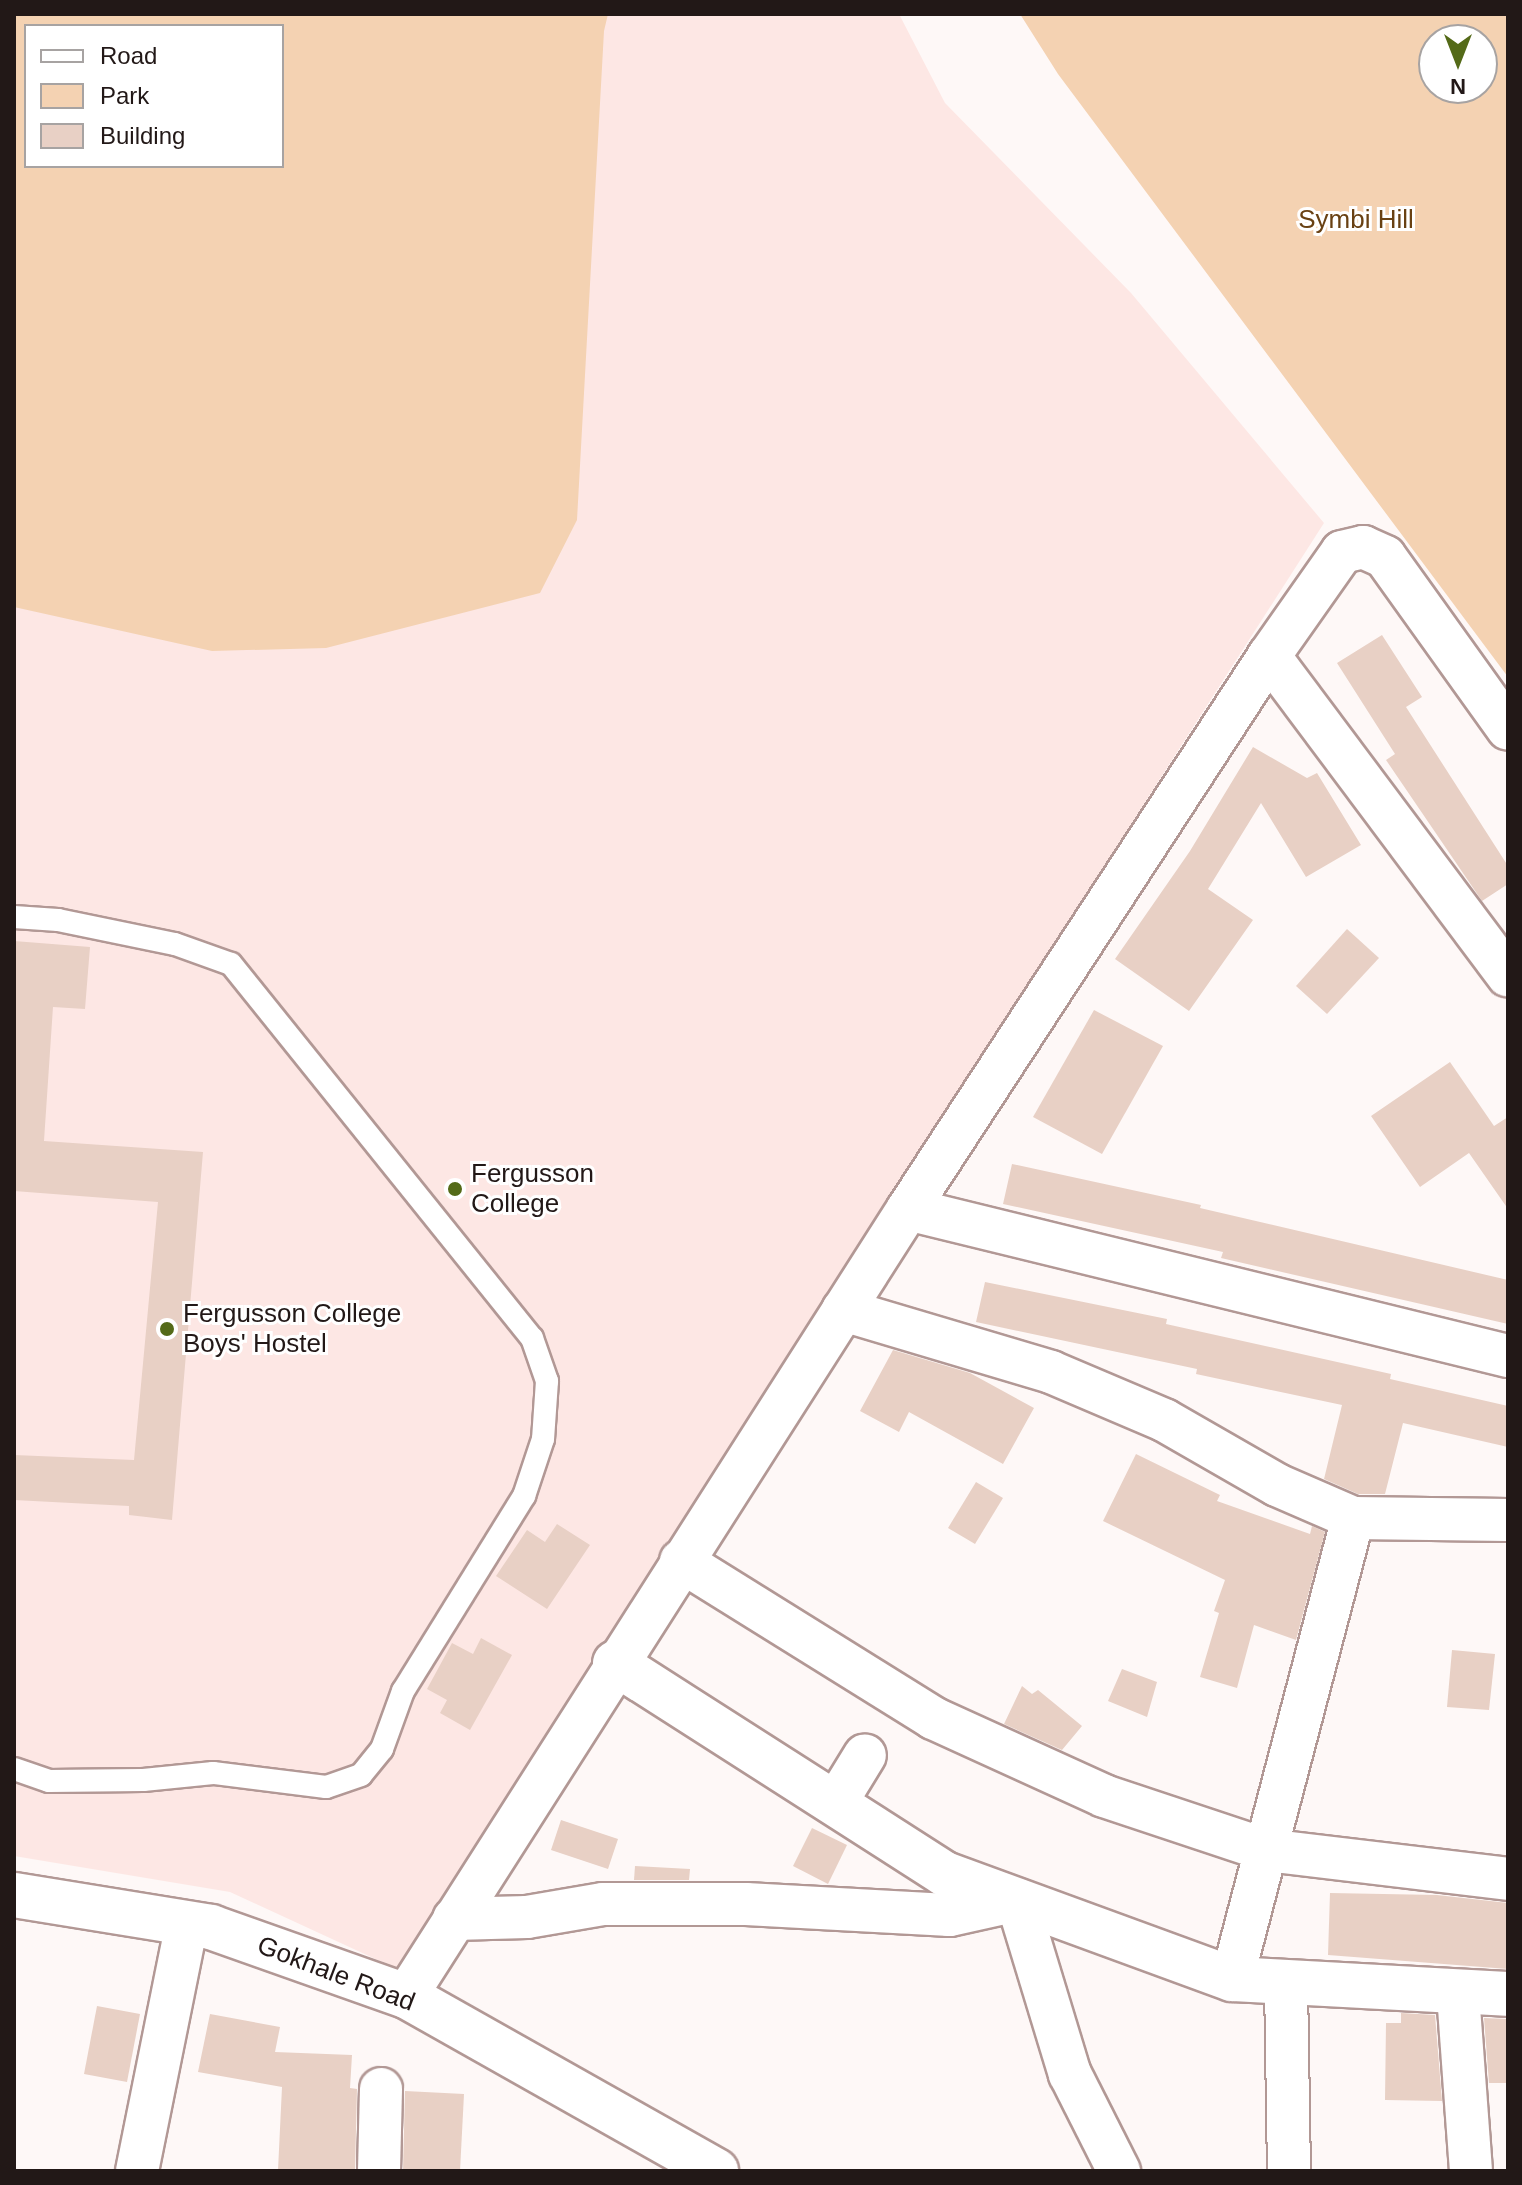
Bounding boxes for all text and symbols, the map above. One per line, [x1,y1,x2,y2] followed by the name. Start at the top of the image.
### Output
[24,24,284,168] legend
[1418,24,1498,104] north arrow
[100,42,157,69] text: Road
[1450,74,1466,99] text: N
[100,82,149,109] text: Park
[100,122,185,149] text: Building
[1298,204,1414,236] park label: Symbi Hill
[471,1158,594,1220] place label: Fergusson College
[446,1180,464,1198] marker: Fergusson College
[183,1298,401,1360] place label: Fergusson College Boys' Hostel
[158,1320,176,1338] marker: Fergusson College Boys' Hostel
[253,1930,419,2018] street label: Gokhale Road

